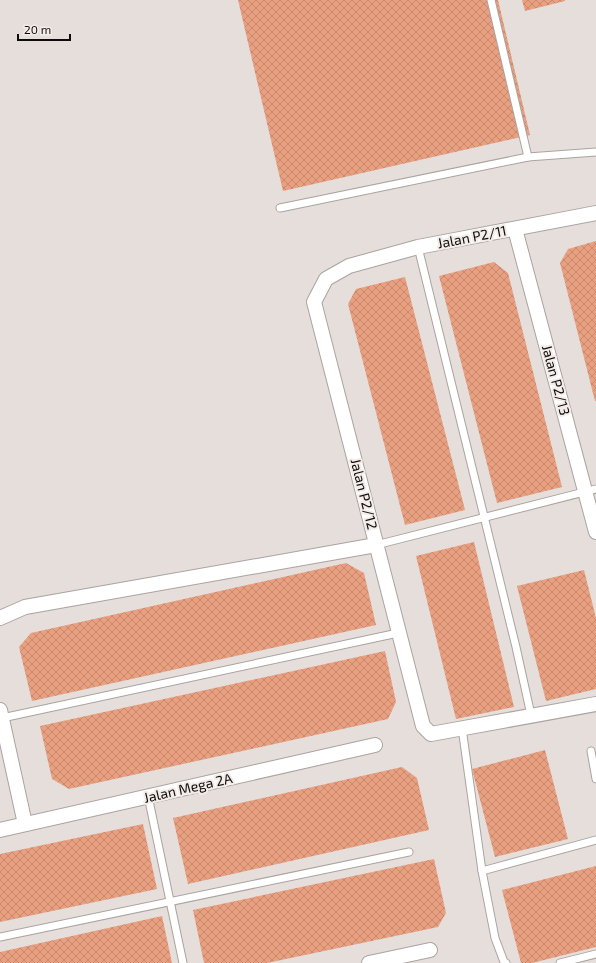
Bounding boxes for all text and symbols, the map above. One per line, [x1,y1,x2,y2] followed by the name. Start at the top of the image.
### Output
[18,16,70,42] scale bar
[24,22,51,36] text: 20 m
[436,221,508,252] street label: Jalan P2/11
[539,343,574,417] street label: Jalan P2/13
[347,457,382,531] street label: Jalan P2/12
[142,769,234,806] street label: Jalan Mega 2A

